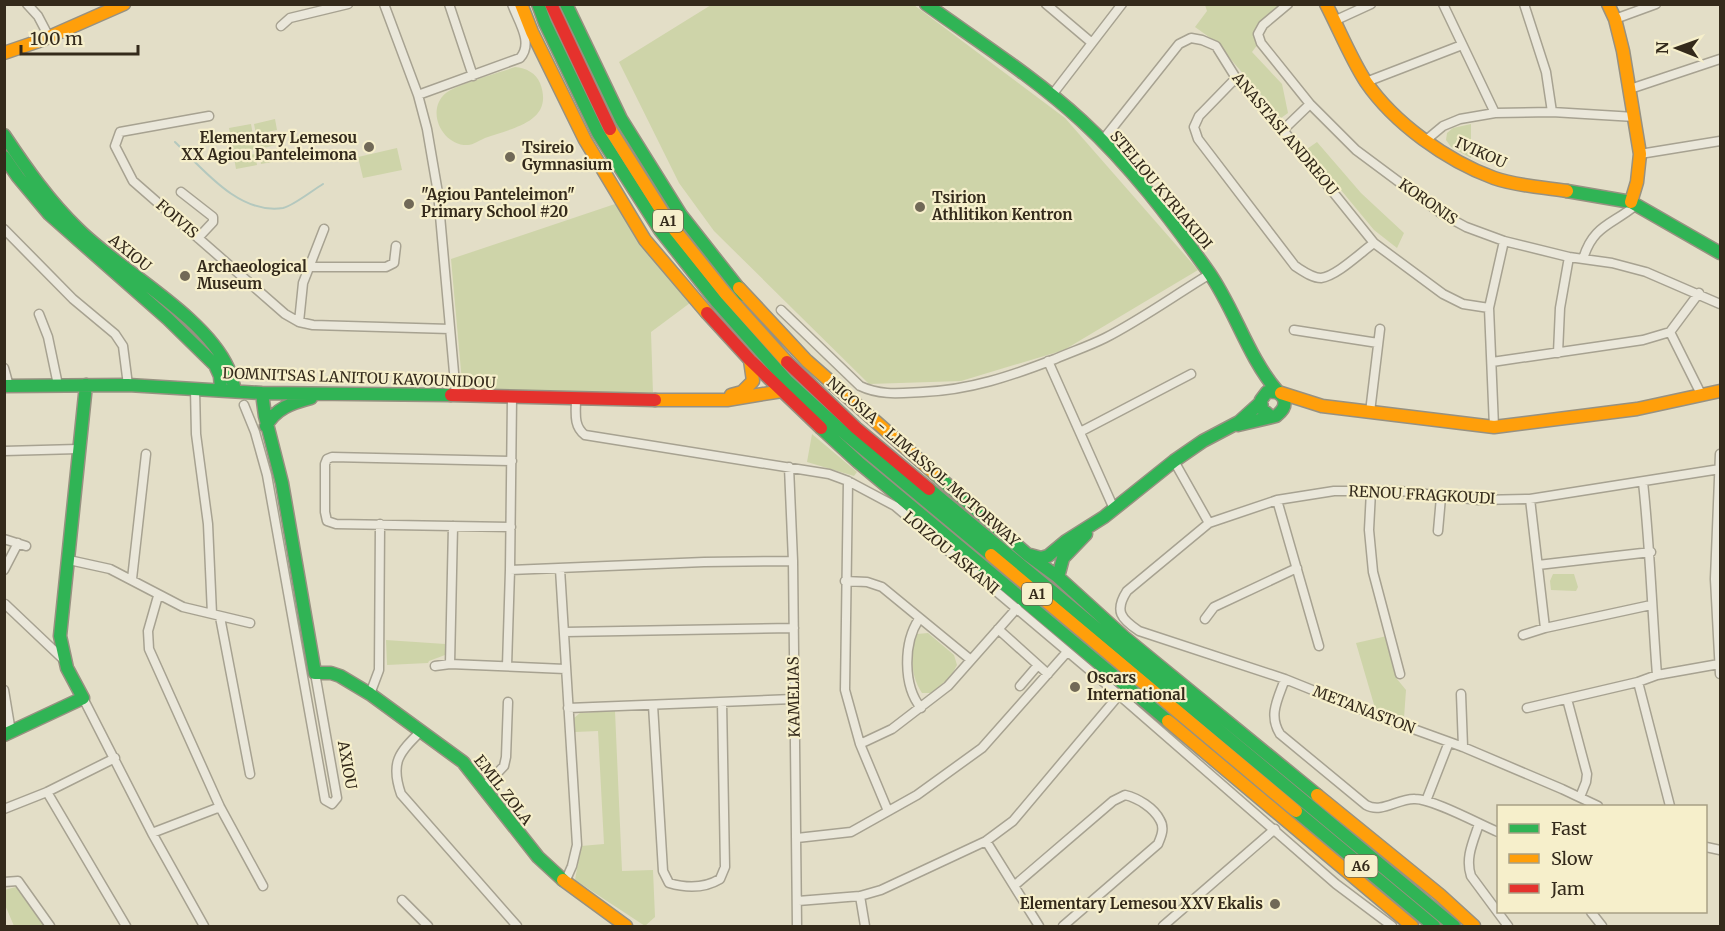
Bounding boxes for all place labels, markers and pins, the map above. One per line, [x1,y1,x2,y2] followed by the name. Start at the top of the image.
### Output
[182,128,358,164] place label: Elementary Lemesou XX Agiou Panteleimona
[522,138,612,174] place label: Tsireio Gymnasium
[362,140,376,154] marker: Elementary Lemesou XX Agiou Panteleimona
[503,150,517,164] marker: Tsireio Gymnasium
[421,185,575,221] place label: "Agiou Panteleimon" Primary School #20
[931,188,1072,224] place label: Tsirion Athlitikon Kentron
[402,197,416,211] marker: "Agiou Panteleimon" Primary School #20
[913,200,927,214] marker: Tsirion Athlitikon Kentron
[196,257,307,293] place label: Archaeological Museum
[178,269,192,283] marker: Archaeological Museum
[1087,668,1186,704] place label: Oscars International
[1068,680,1082,694] marker: Oscars International
[1020,894,1263,913] place label: Elementary Lemesou XXV Ekalis
[1268,897,1282,911] marker: Elementary Lemesou XXV Ekalis

